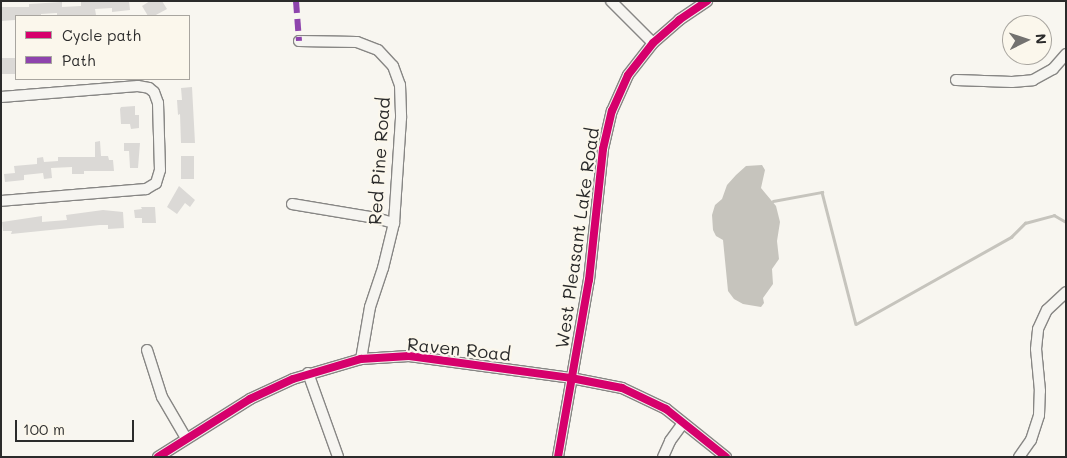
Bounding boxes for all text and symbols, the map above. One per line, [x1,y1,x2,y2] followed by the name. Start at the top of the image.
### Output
[15,15,190,80] legend
[1002,15,1052,65] north arrow
[62,25,141,45] text: Cycle path
[1032,33,1051,45] text: N
[62,50,96,70] text: Path
[364,96,394,226] street label: Red Pine Road
[551,126,603,350] street label: West Pleasant Lake Road
[406,333,512,365] street label: Raven Road
[18,410,136,442] scale bar
[23,419,65,439] text: 100 m

